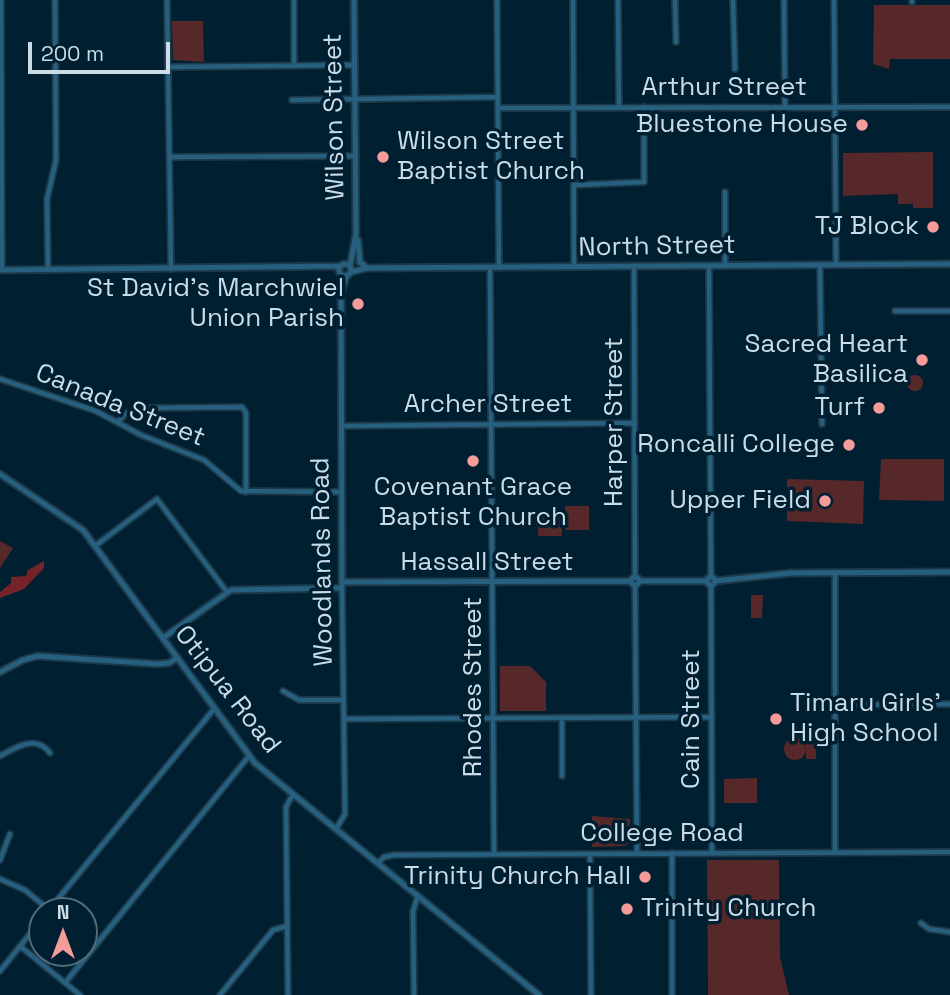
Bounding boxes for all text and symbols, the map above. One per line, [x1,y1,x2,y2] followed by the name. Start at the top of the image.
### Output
[32,28,173,72] scale bar
[318,33,352,201] street label: Wilson Street
[41,40,104,67] text: 200 m
[641,72,807,104] street label: Arthur Street
[636,109,848,141] place label: Bluestone House
[854,117,870,133] marker: Bluestone House
[397,126,585,188] place label: Wilson Street Baptist Church
[375,149,391,165] marker: Wilson Street Baptist Church
[815,211,919,243] place label: TJ Block
[925,219,941,235] marker: TJ Block
[578,230,736,264] street label: North Street
[87,273,344,334] place label: St David's Marchwiel Union Parish
[350,296,366,312] marker: St David's Marchwiel Union Parish
[745,329,908,390] place label: Sacred Heart Basilica
[599,337,631,507] street label: Harper Street
[914,352,930,368] marker: Sacred Heart Basilica
[31,358,209,454] street label: Canada Street
[404,389,572,421] street label: Archer Street
[815,392,865,424] place label: Turf
[871,400,887,416] marker: Turf
[637,429,835,461] place label: Roncalli College
[841,437,857,453] marker: Roncalli College
[465,453,481,469] marker: Covenant Grace Baptist Church
[306,457,340,667] street label: Woodlands Road
[374,472,572,534] place label: Covenant Grace Baptist Church
[669,485,811,517] place label: Upper Field
[817,493,833,509] marker: Upper Field
[400,547,574,579] street label: Hassall Street
[458,597,490,777] street label: Rhodes Street
[167,620,287,760] street label: Otipua Road
[676,649,708,789] street label: Cain Street
[790,688,941,750] place label: Timaru Girls' High School
[768,711,784,727] marker: Timaru Girls' High School
[580,818,744,850] street label: College Road
[404,861,631,893] place label: Trinity Church Hall
[637,869,653,885] marker: Trinity Church Hall
[641,893,817,925] place label: Trinity Church
[28,897,98,967] north arrow
[57,900,69,925] text: N
[619,901,635,917] marker: Trinity Church

